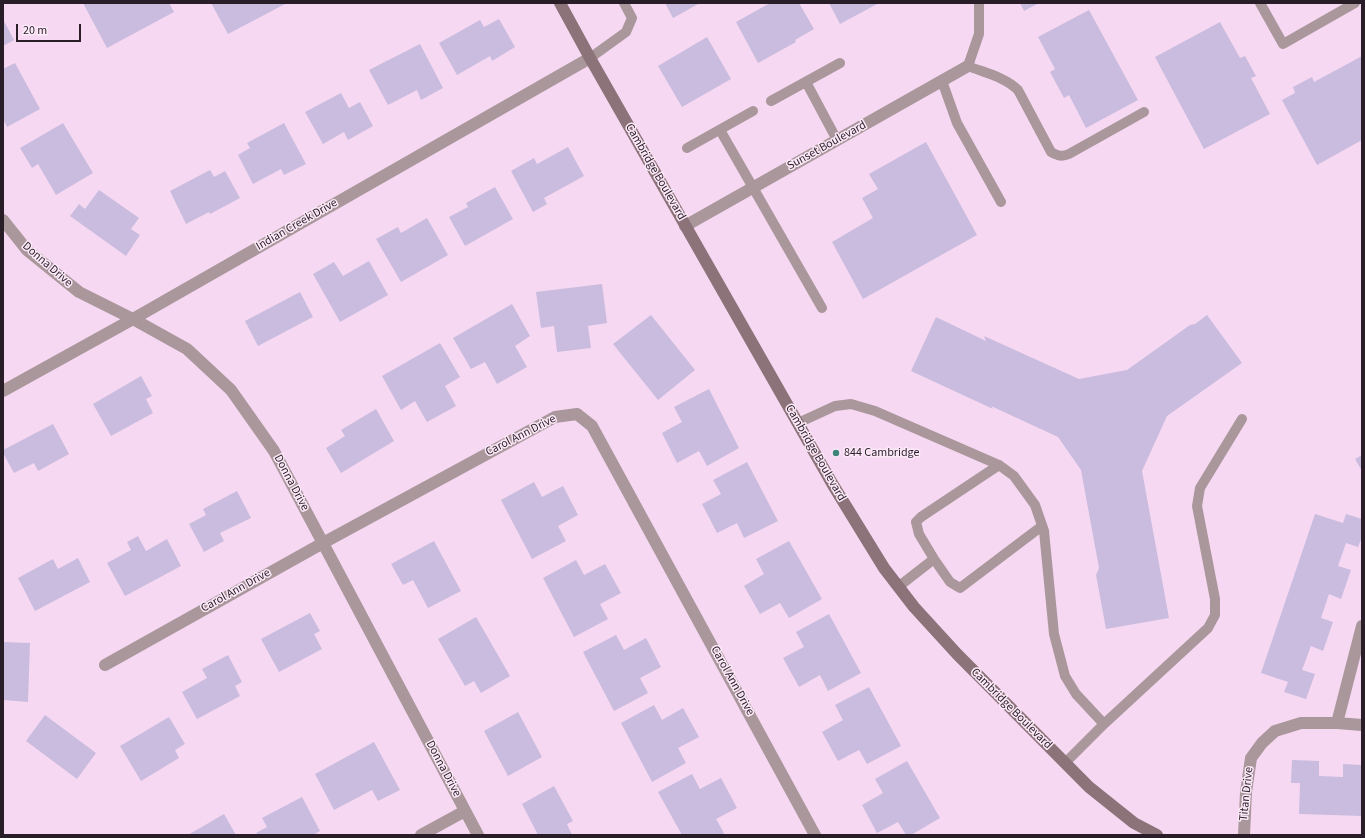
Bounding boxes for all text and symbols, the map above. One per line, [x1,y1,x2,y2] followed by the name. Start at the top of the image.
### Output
[18,16,83,42] scale bar
[23,22,47,39] text: 20 m
[785,118,869,174] street label: Sunset Boulevard
[622,121,688,223] street label: Cambridge Boulevard
[254,196,340,254] street label: Indian Creek Drive
[19,239,75,291] street label: Donna Drive
[782,402,848,504] street label: Cambridge Boulevard
[483,412,559,460] street label: Carol Ann Drive
[844,446,919,460] place label: 844 Cambridge
[831,448,841,458] marker: 844 Cambridge
[270,452,312,514] street label: Donna Drive
[199,566,273,616] street label: Carol Ann Drive
[707,644,757,718] street label: Carol Ann Drive
[967,665,1055,753] street label: Cambridge Boulevard
[422,738,464,800] street label: Donna Drive
[1237,766,1257,822] street label: Titan Drive

